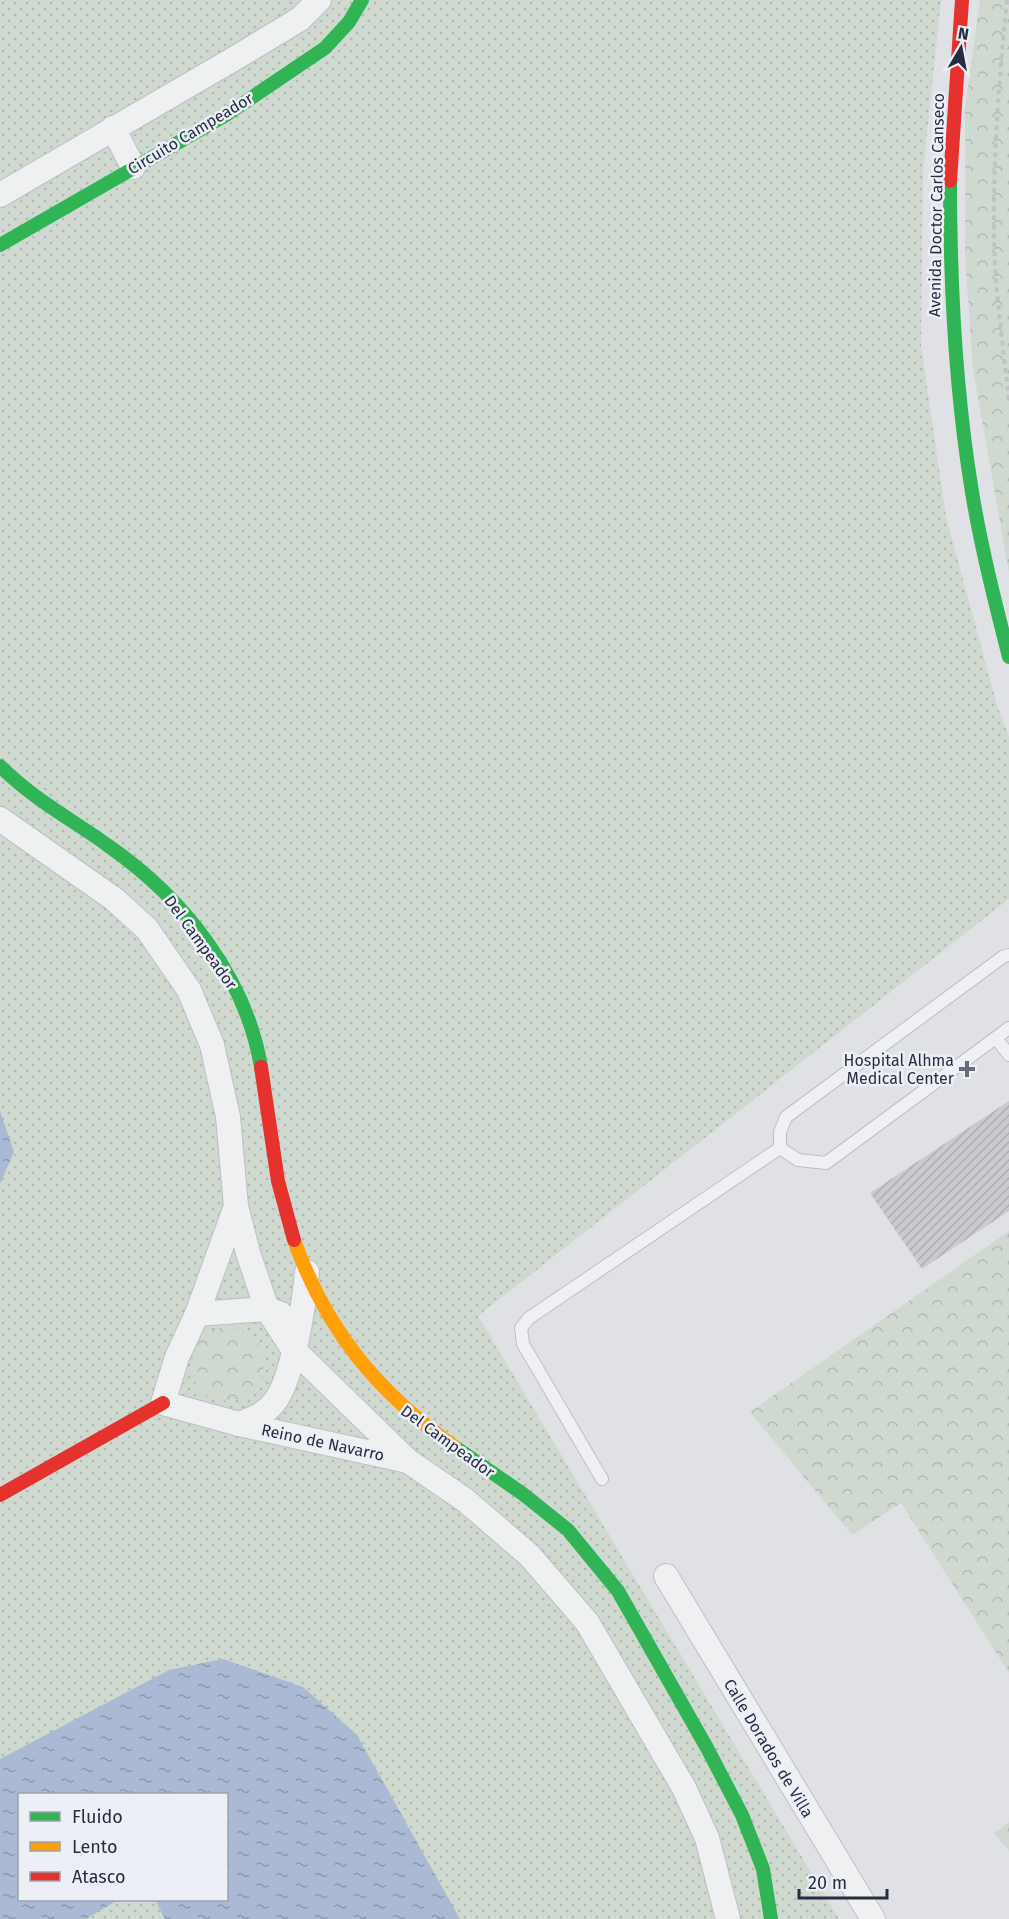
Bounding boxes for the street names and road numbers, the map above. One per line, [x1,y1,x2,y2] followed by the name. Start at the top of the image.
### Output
[124,88,257,178] street label: Circuito Campeador
[925,93,948,317] street label: Avenida Doctor Carlos Canseco
[160,892,241,993] street label: Del Campeador
[397,1401,499,1482] street label: Del Campeador
[260,1420,386,1465] street label: Reino de Navarro
[720,1676,817,1821] street label: Calle Dorados de Villa

